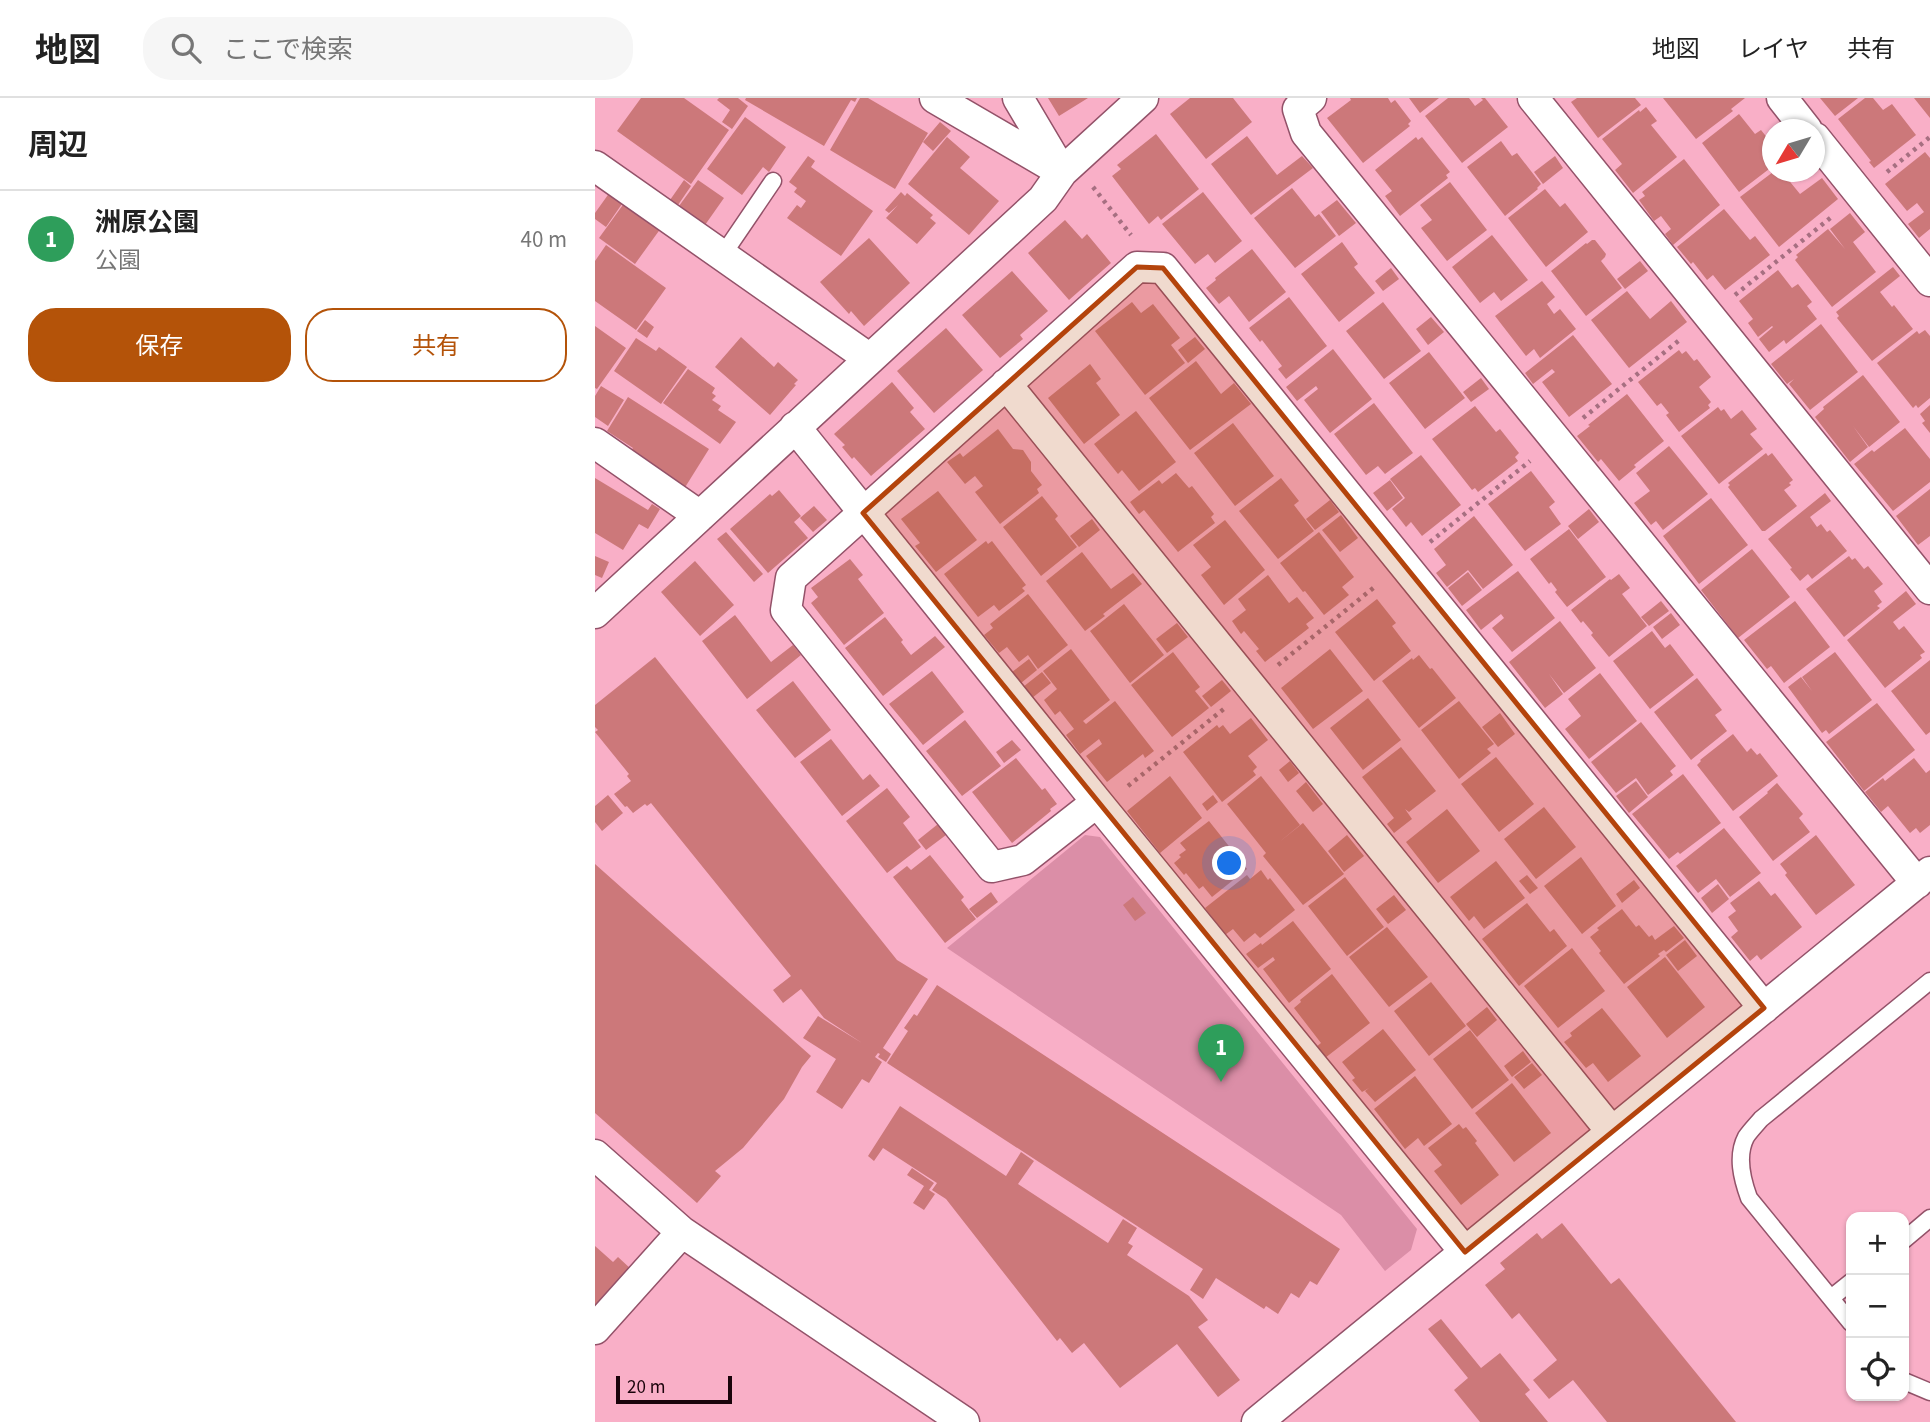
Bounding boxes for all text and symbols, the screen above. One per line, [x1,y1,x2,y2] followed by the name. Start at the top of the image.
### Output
[143,17,633,80] search box
[35,27,101,74] text: 地図
[167,29,205,67] icon: search
[223,31,353,68] text: ここで検索
[1652,32,1700,67] text: 地図
[1738,32,1809,67] text: レイヤ
[1847,32,1895,67] text: 共有
[1762,119,1825,182] north arrow
[28,124,88,167] text: 周辺
[95,204,199,241] text: 洲原公園
[45,223,57,256] text: 1
[520,223,567,256] text: 40 m
[95,244,141,277] text: 公園
[28,308,291,382] button: 保存
[305,308,567,382] button: 共有
[1212,846,1246,880] your location
[1198,1024,1244,1082] pin: 1
[1846,1212,1909,1401] map controls
[1846,1212,1909,1275] button: +
[1846,1275,1909,1338] button: −
[1846,1338,1909,1401] button: locate
[616,1373,731,1405] scale bar
[627,1374,665,1401] text: 20 m

